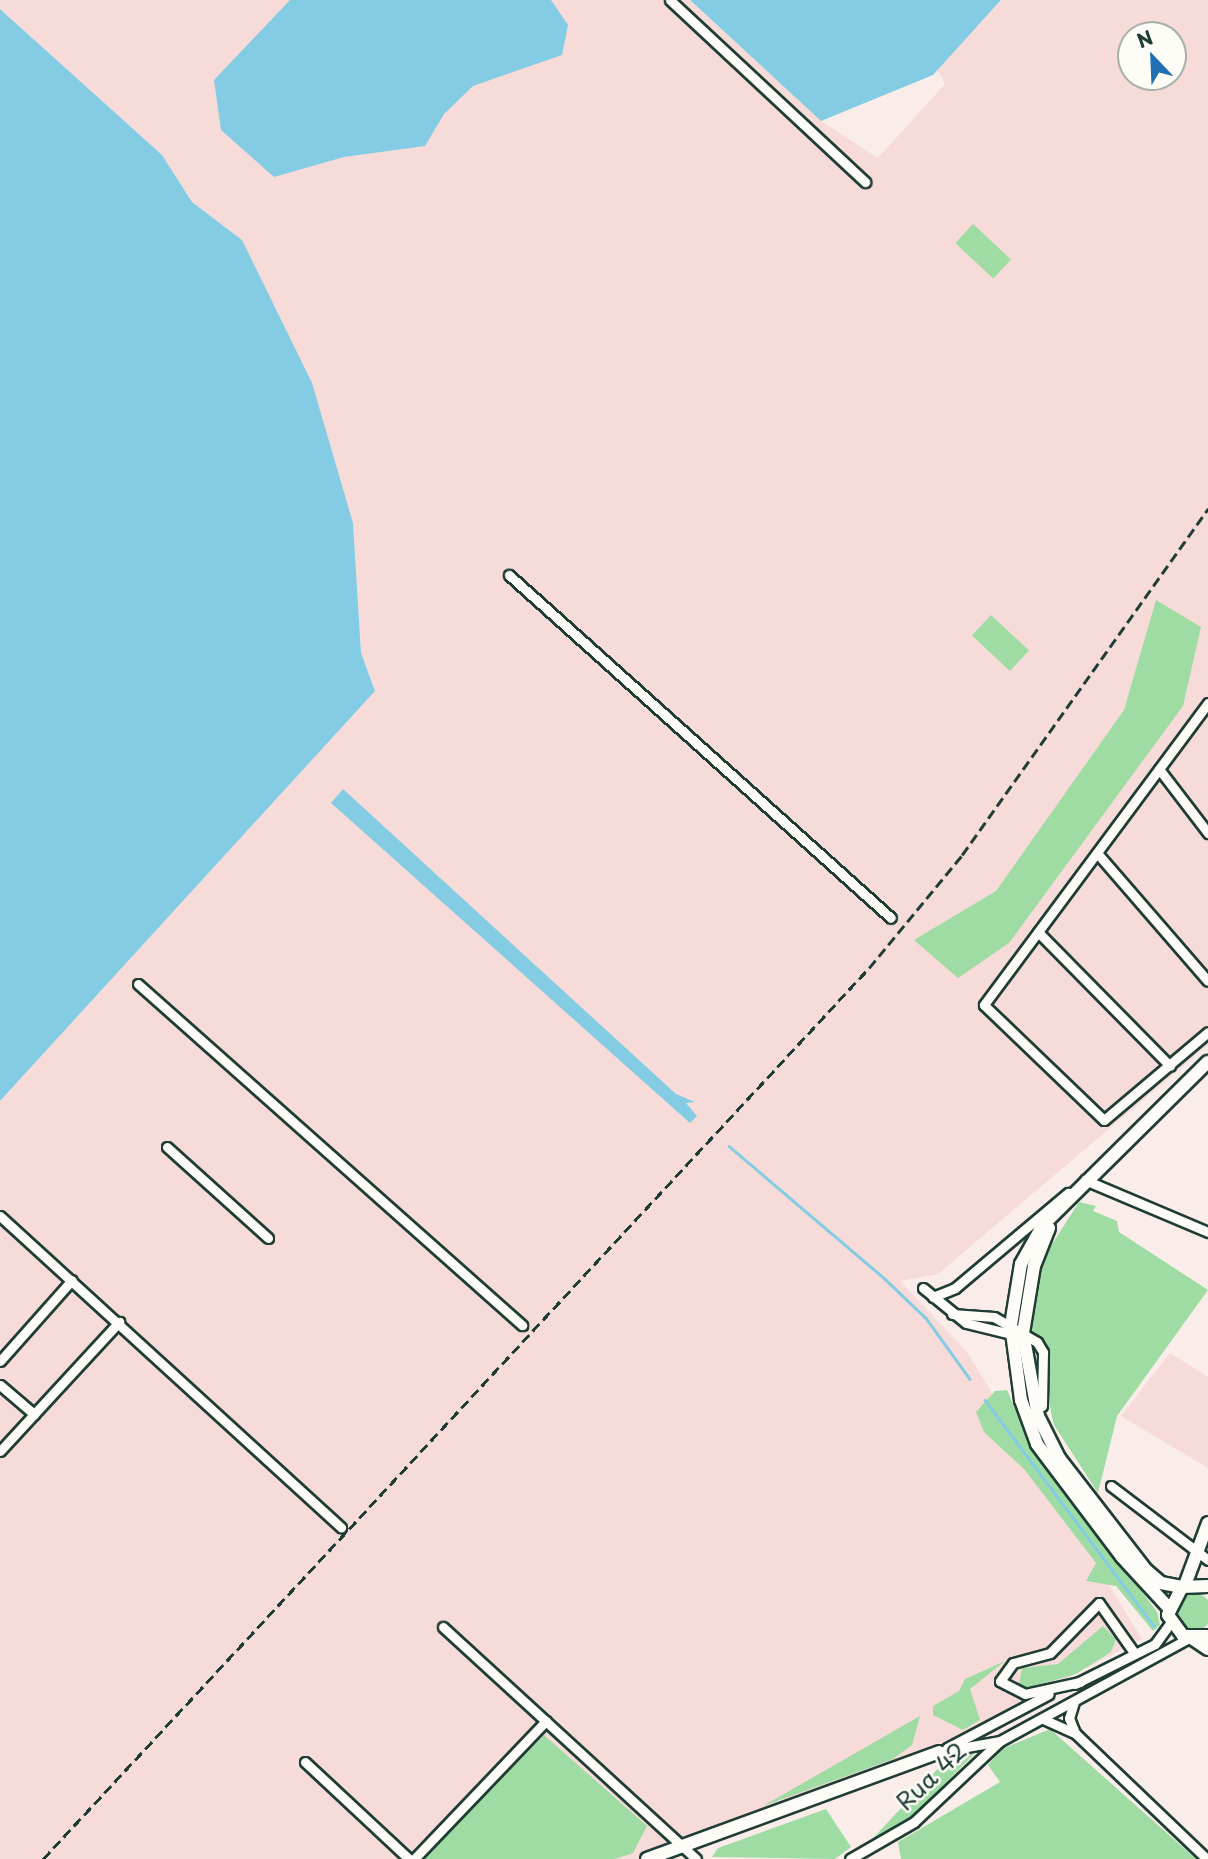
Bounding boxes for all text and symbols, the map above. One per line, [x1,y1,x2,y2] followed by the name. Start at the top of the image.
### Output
[1117,21,1187,91] north arrow
[1132,23,1157,54] text: N
[890,1736,972,1816] street label: Rua 42

